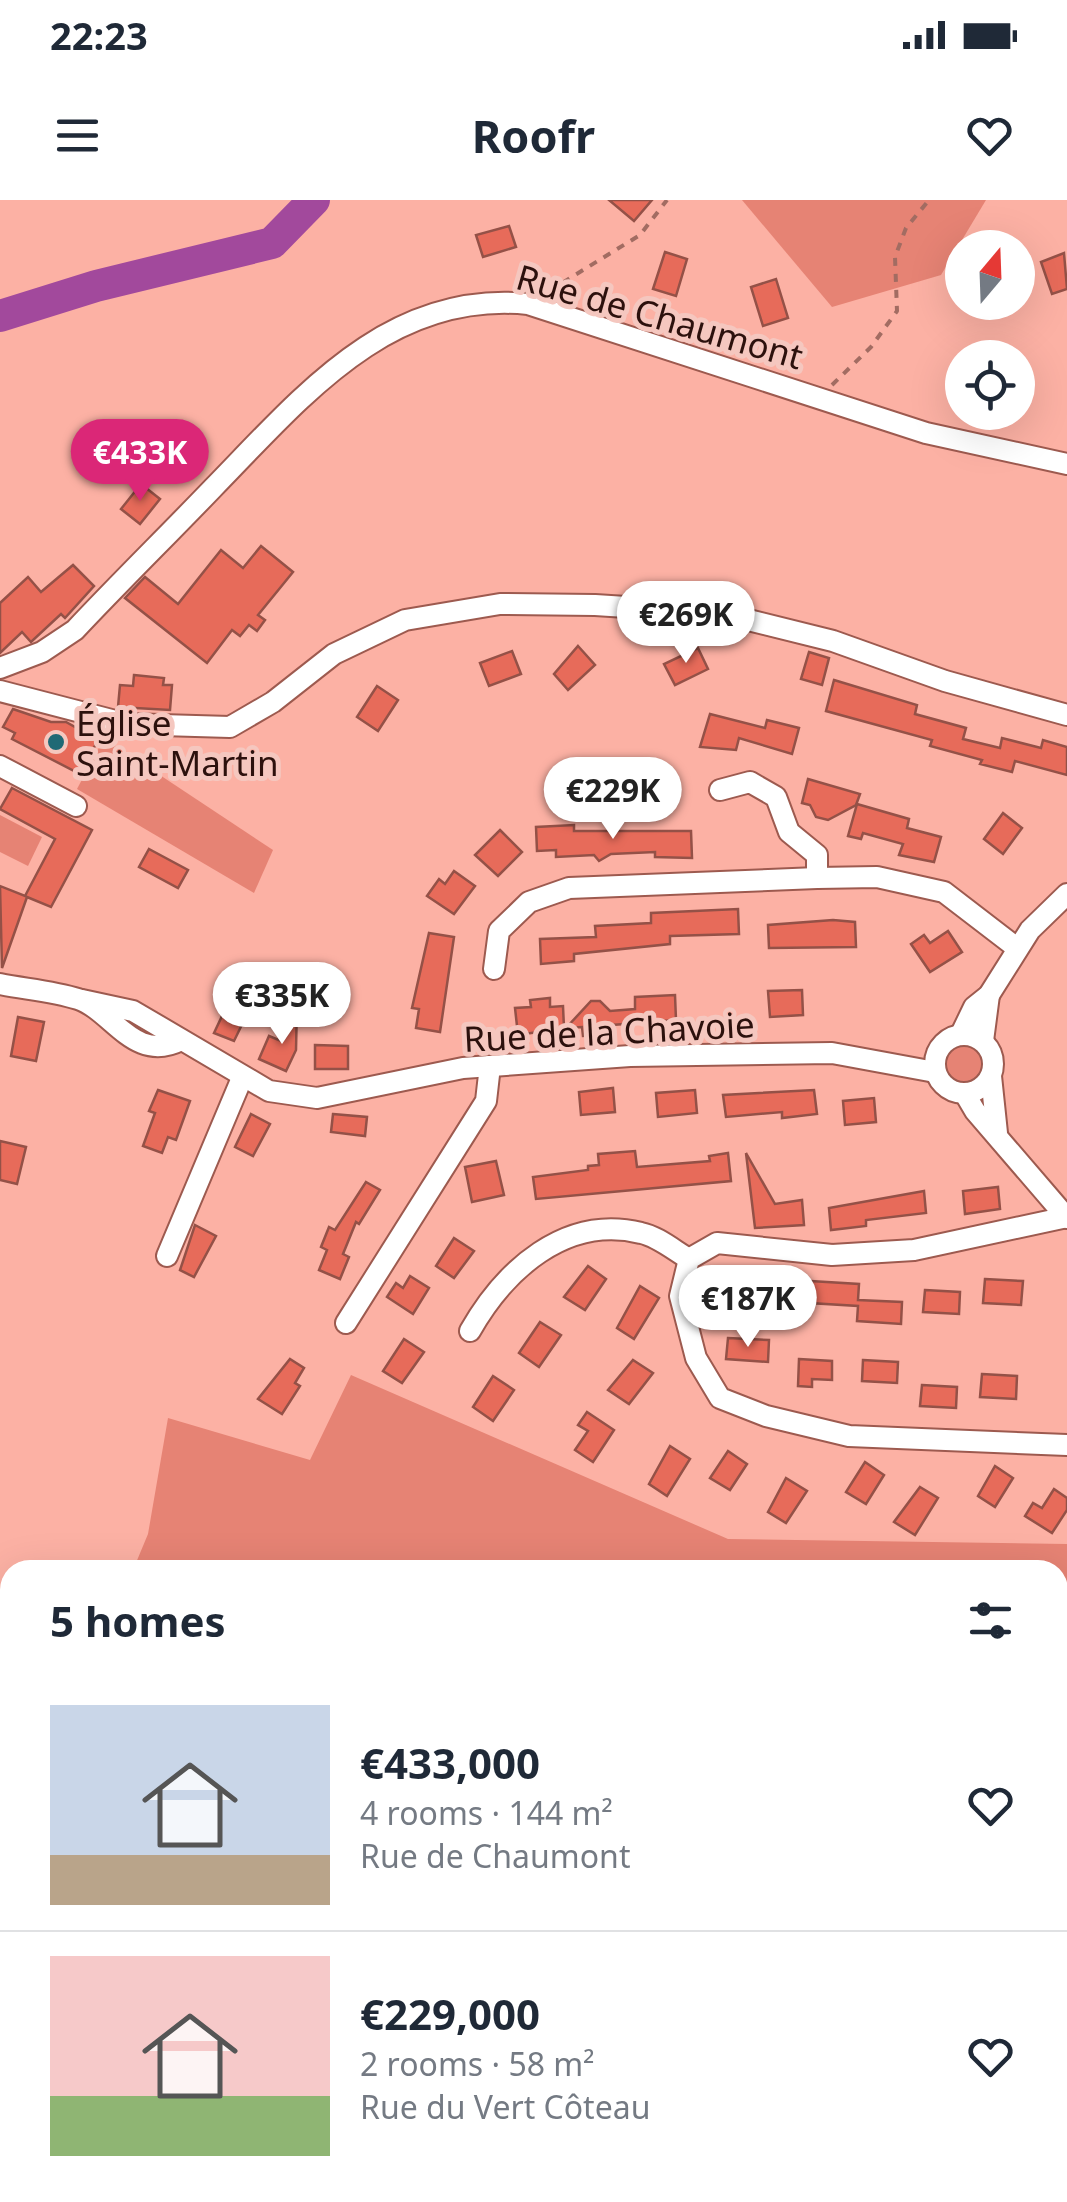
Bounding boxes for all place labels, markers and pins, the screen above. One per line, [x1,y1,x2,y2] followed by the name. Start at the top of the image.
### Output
[70,419,210,504] pin: €433K
[616,581,756,666] pin: €269K
[76,699,279,786] place label: Église Saint-Martin
[45,731,67,753] marker: Église Saint-Martin
[543,757,683,842] pin: €229K
[212,962,352,1047] pin: €335K
[678,1265,818,1350] pin: €187K

